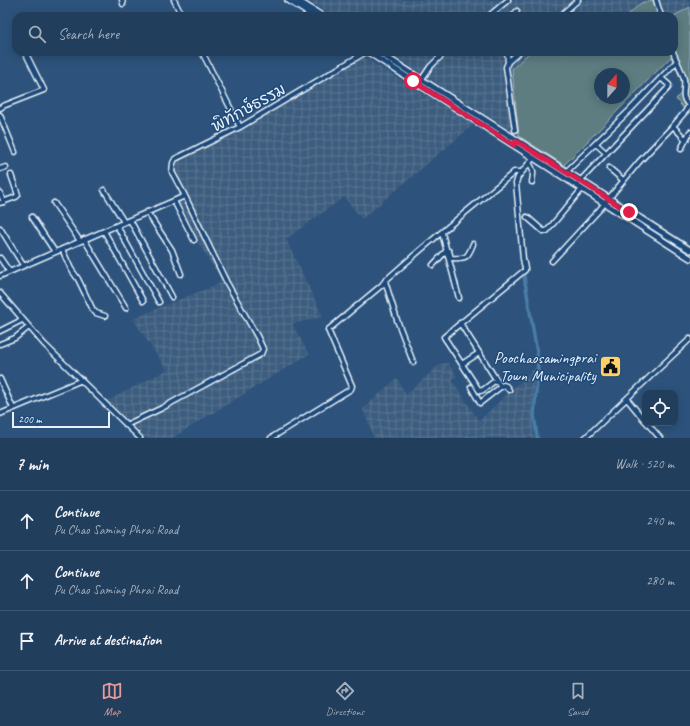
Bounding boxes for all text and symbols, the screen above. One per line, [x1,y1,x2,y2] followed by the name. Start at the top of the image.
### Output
[12,12,678,56] search box
[26,23,48,45] icon: search
[58,25,119,44] text: Search here
[594,68,630,104] north arrow
[404,72,422,90] route start
[207,77,289,137] street label: พิทักษ์ธรรม
[620,203,638,221] route end
[494,348,598,386] place label: Poochaosamingprai Town Municipality
[598,353,624,379] public building icon: Poochaosamingprai Town Municipality
[642,390,678,426] map controls
[642,390,678,426] button: locate
[12,410,110,429] scale bar
[18,412,42,426] text: 200 m
[16,454,49,475] text: 7 min
[615,456,674,472] text: Walk · 520 m
[54,503,99,522] text: Continue
[16,510,38,532] icon: ahead
[646,513,674,529] text: 240 m
[54,522,178,538] text: Pu Chao Saming Phrai Road
[54,563,99,582] text: Continue
[16,570,38,592] icon: ahead
[646,573,674,589] text: 280 m
[54,582,178,598] text: Pu Chao Saming Phrai Road
[16,630,38,652] icon: arrive
[54,631,161,650] text: Arrive at destination
[101,680,123,718] tab: Map
[326,680,364,718] tab: Directions
[567,680,589,718] tab: Saved

